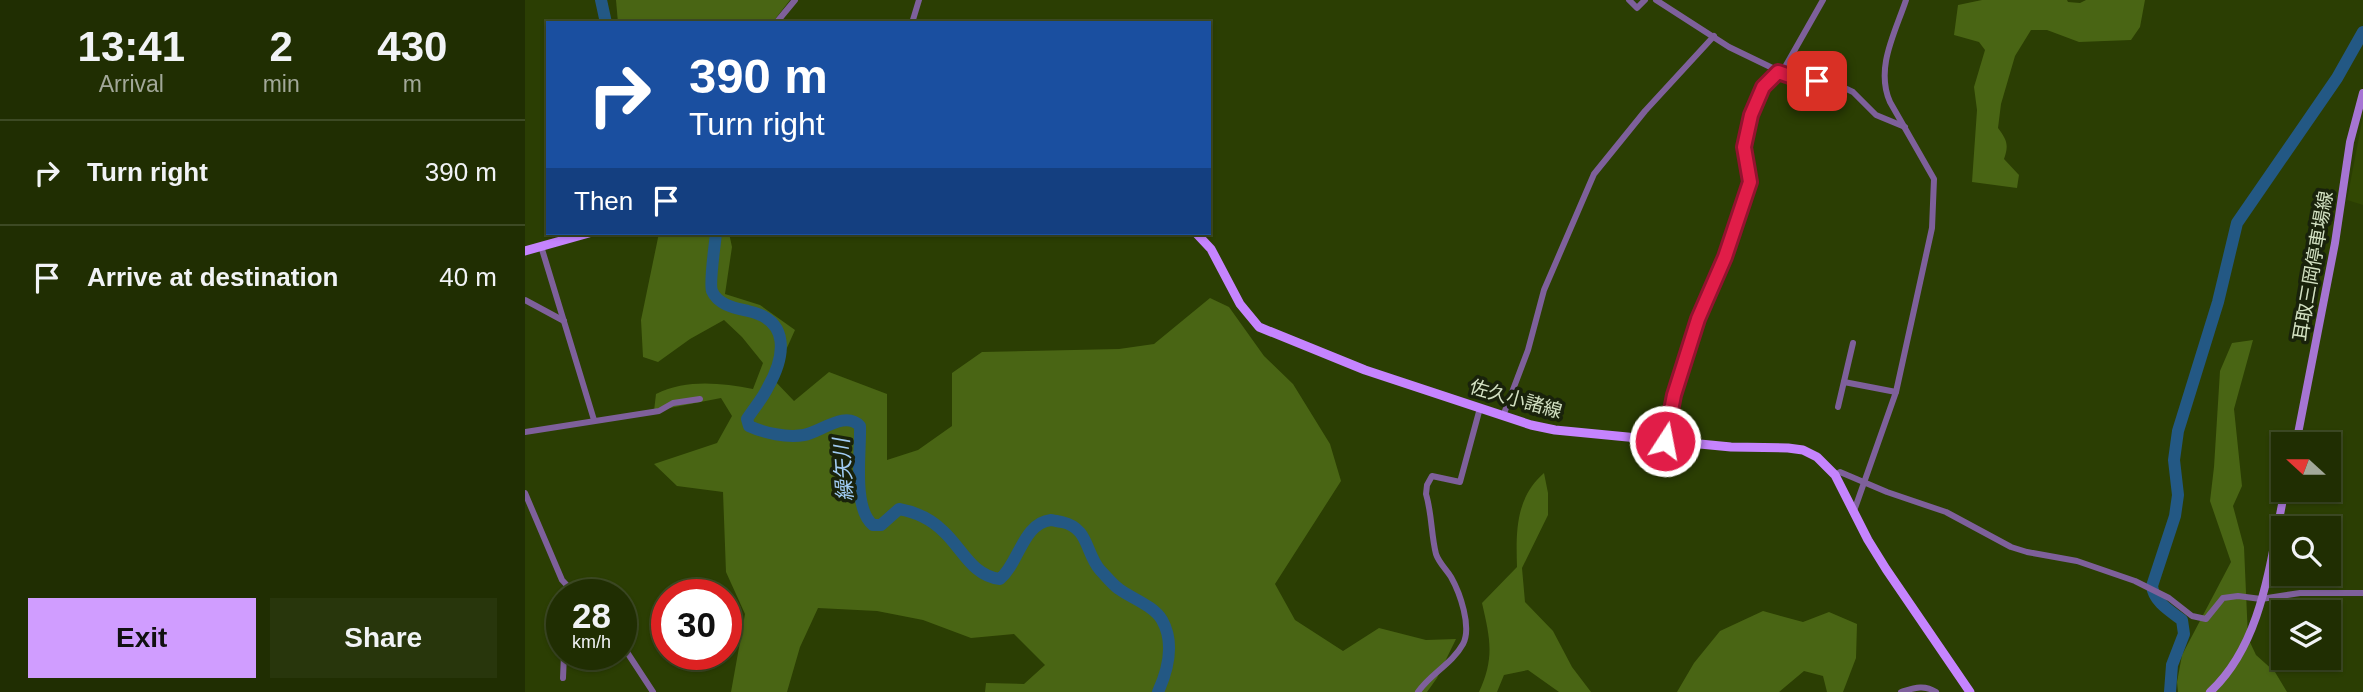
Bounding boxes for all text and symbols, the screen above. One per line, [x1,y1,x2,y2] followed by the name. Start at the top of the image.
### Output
[78,23,185,70] text: 13:41
[269,23,293,70] text: 2
[377,23,447,70] text: 430
[574,49,665,140] icon: right
[689,49,828,103] text: 390 m
[1787,51,1847,111] pin
[1798,62,1836,100] icon: arrive
[99,71,164,97] text: Arrival
[263,71,300,97] text: min
[403,71,422,97] text: m
[689,106,825,142] text: Turn right
[28,154,66,192] icon: right
[87,157,208,187] text: Turn right
[425,157,497,187] text: 390 m
[647,182,685,220] icon: arrive
[574,186,633,216] text: Then
[2289,189,2337,343] street label: 耳取三岡停車場線
[28,259,66,297] icon: arrive
[87,262,338,292] text: Arrive at destination
[439,262,497,292] text: 40 m
[1467,376,1565,422] street label: 佐久小諸線
[1628,404,1702,478] position arrow
[2271,432,2341,502] north arrow
[2271,432,2341,670] map controls
[829,436,857,502] water label: 繰矢川
[2271,516,2341,586] button: search
[651,579,742,670] speed limit sign: 30
[572,596,611,635] text: 28
[28,598,256,678] button: Exit
[270,598,497,678] button: Share
[2271,600,2341,670] button: layers
[572,632,611,652] text: km/h

